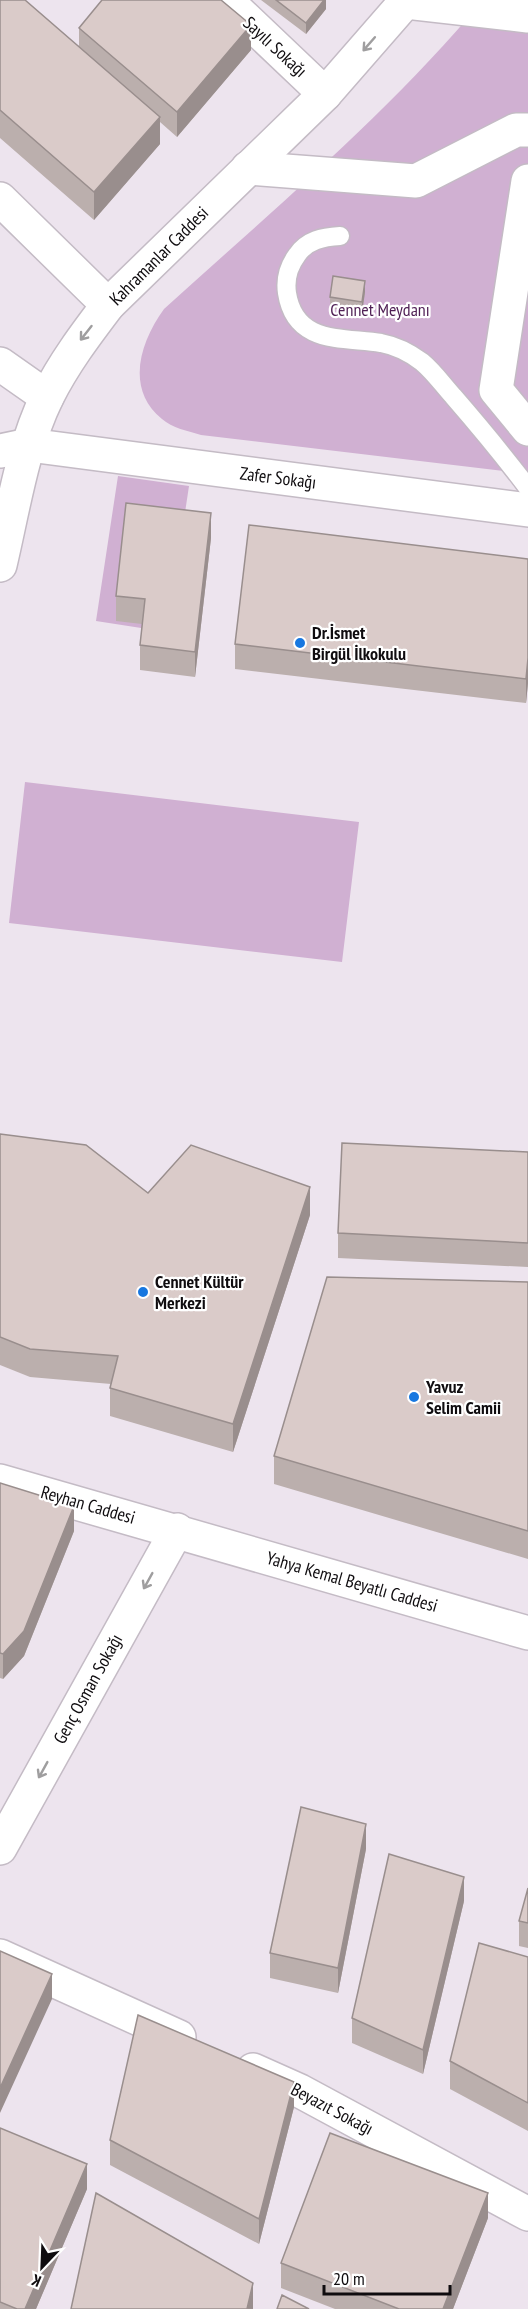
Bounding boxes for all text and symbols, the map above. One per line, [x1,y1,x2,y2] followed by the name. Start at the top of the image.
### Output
[239,11,312,82] street label: Sayılı Sokağı
[362,36,376,51] one-way arrow
[104,201,213,310] street label: Kahramanlar Caddesi
[330,298,430,321] park label: Cennet Meydanı
[79,325,92,341] one-way arrow
[239,461,318,494] street label: Zafer Sokağı
[312,621,406,665] place label: Dr.İsmet Birgül İlkokulu
[293,636,307,650] marker: Dr.İsmet Birgül İlkokulu
[155,1270,244,1314] place label: Cennet Kültür Merkezi
[136,1285,150,1299] marker: Cennet Kültür Merkezi
[425,1375,501,1419] place label: Yavuz Selim Camii
[407,1390,421,1404] marker: Yavuz Selim Camii
[38,1480,138,1529] street label: Reyhan Caddesi
[264,1546,440,1617] street label: Yahya Kemal Beyatlı Caddesi
[142,1573,154,1590] one-way arrow
[48,1630,127,1748] street label: Genç Osman Sokağı
[37,1761,49,1778] one-way arrow
[287,2077,377,2140] street label: Beyazıt Sokağı
[12,2237,72,2297] north arrow
[324,2258,450,2296] scale bar
[333,2267,365,2290] text: 20 m
[28,2270,44,2292] text: K

